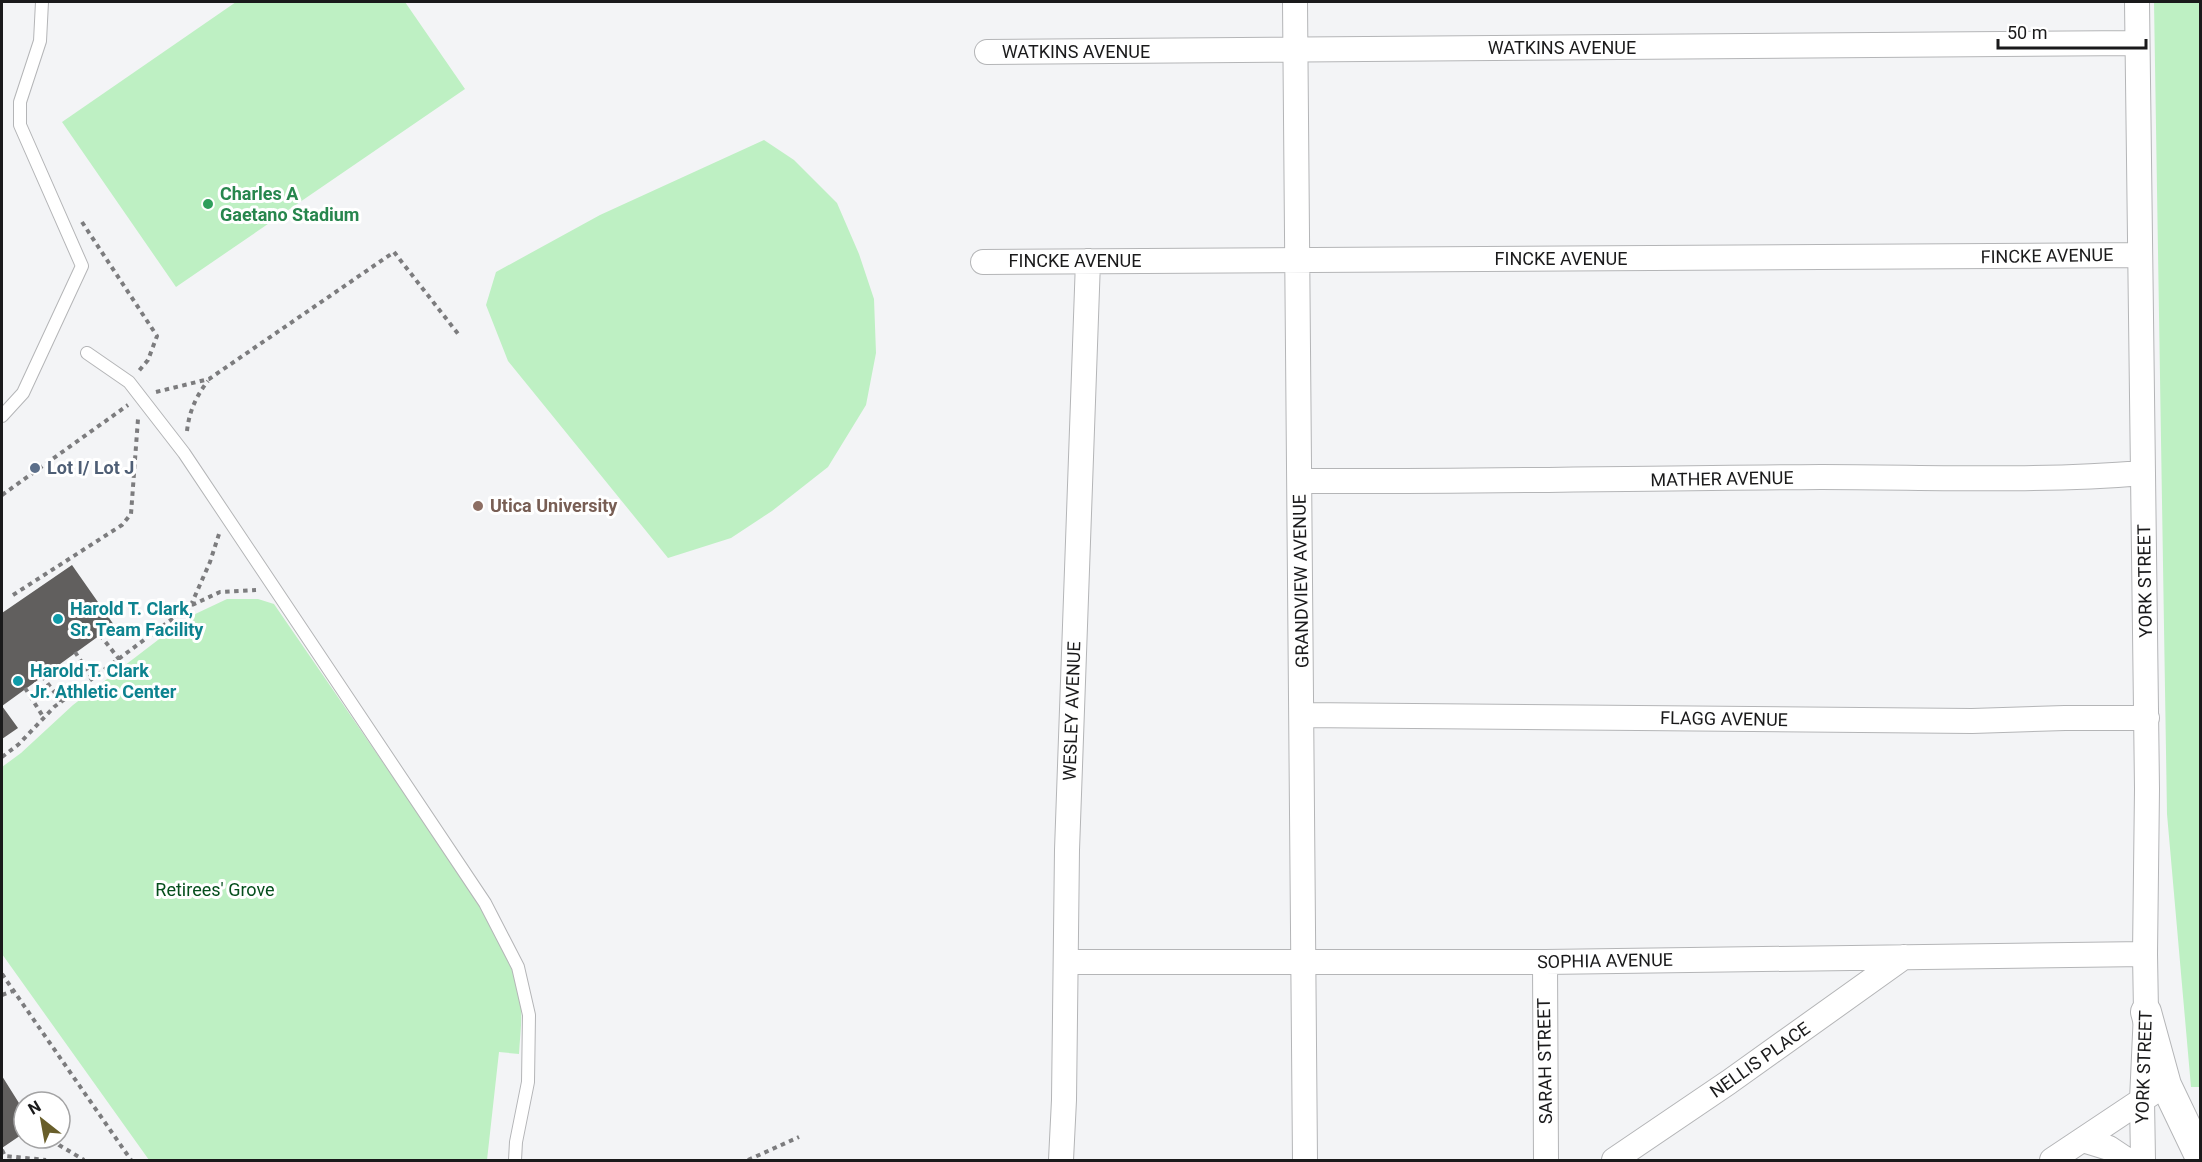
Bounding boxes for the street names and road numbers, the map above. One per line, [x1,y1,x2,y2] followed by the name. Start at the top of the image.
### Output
[1488,37,1636,58] street label: WATKINS AVENUE
[1002,41,1150,62] street label: WATKINS AVENUE
[1980,244,2114,267] street label: FINCKE AVENUE
[1495,248,1627,269] street label: FINCKE AVENUE
[1009,250,1141,271] street label: FINCKE AVENUE
[1650,467,1794,490] street label: MATHER AVENUE
[1288,494,1313,668] street label: GRANDVIEW AVENUE
[2133,524,2156,638] street label: YORK STREET
[1059,641,1084,781] street label: WESLEY AVENUE
[1660,707,1788,730] street label: FLAGG AVENUE
[1537,949,1673,972] street label: SOPHIA AVENUE
[1533,997,1556,1124] street label: SARAH STREET
[2131,1010,2156,1124] street label: YORK STREET
[1706,1017,1814,1102] street label: NELLIS PLACE

